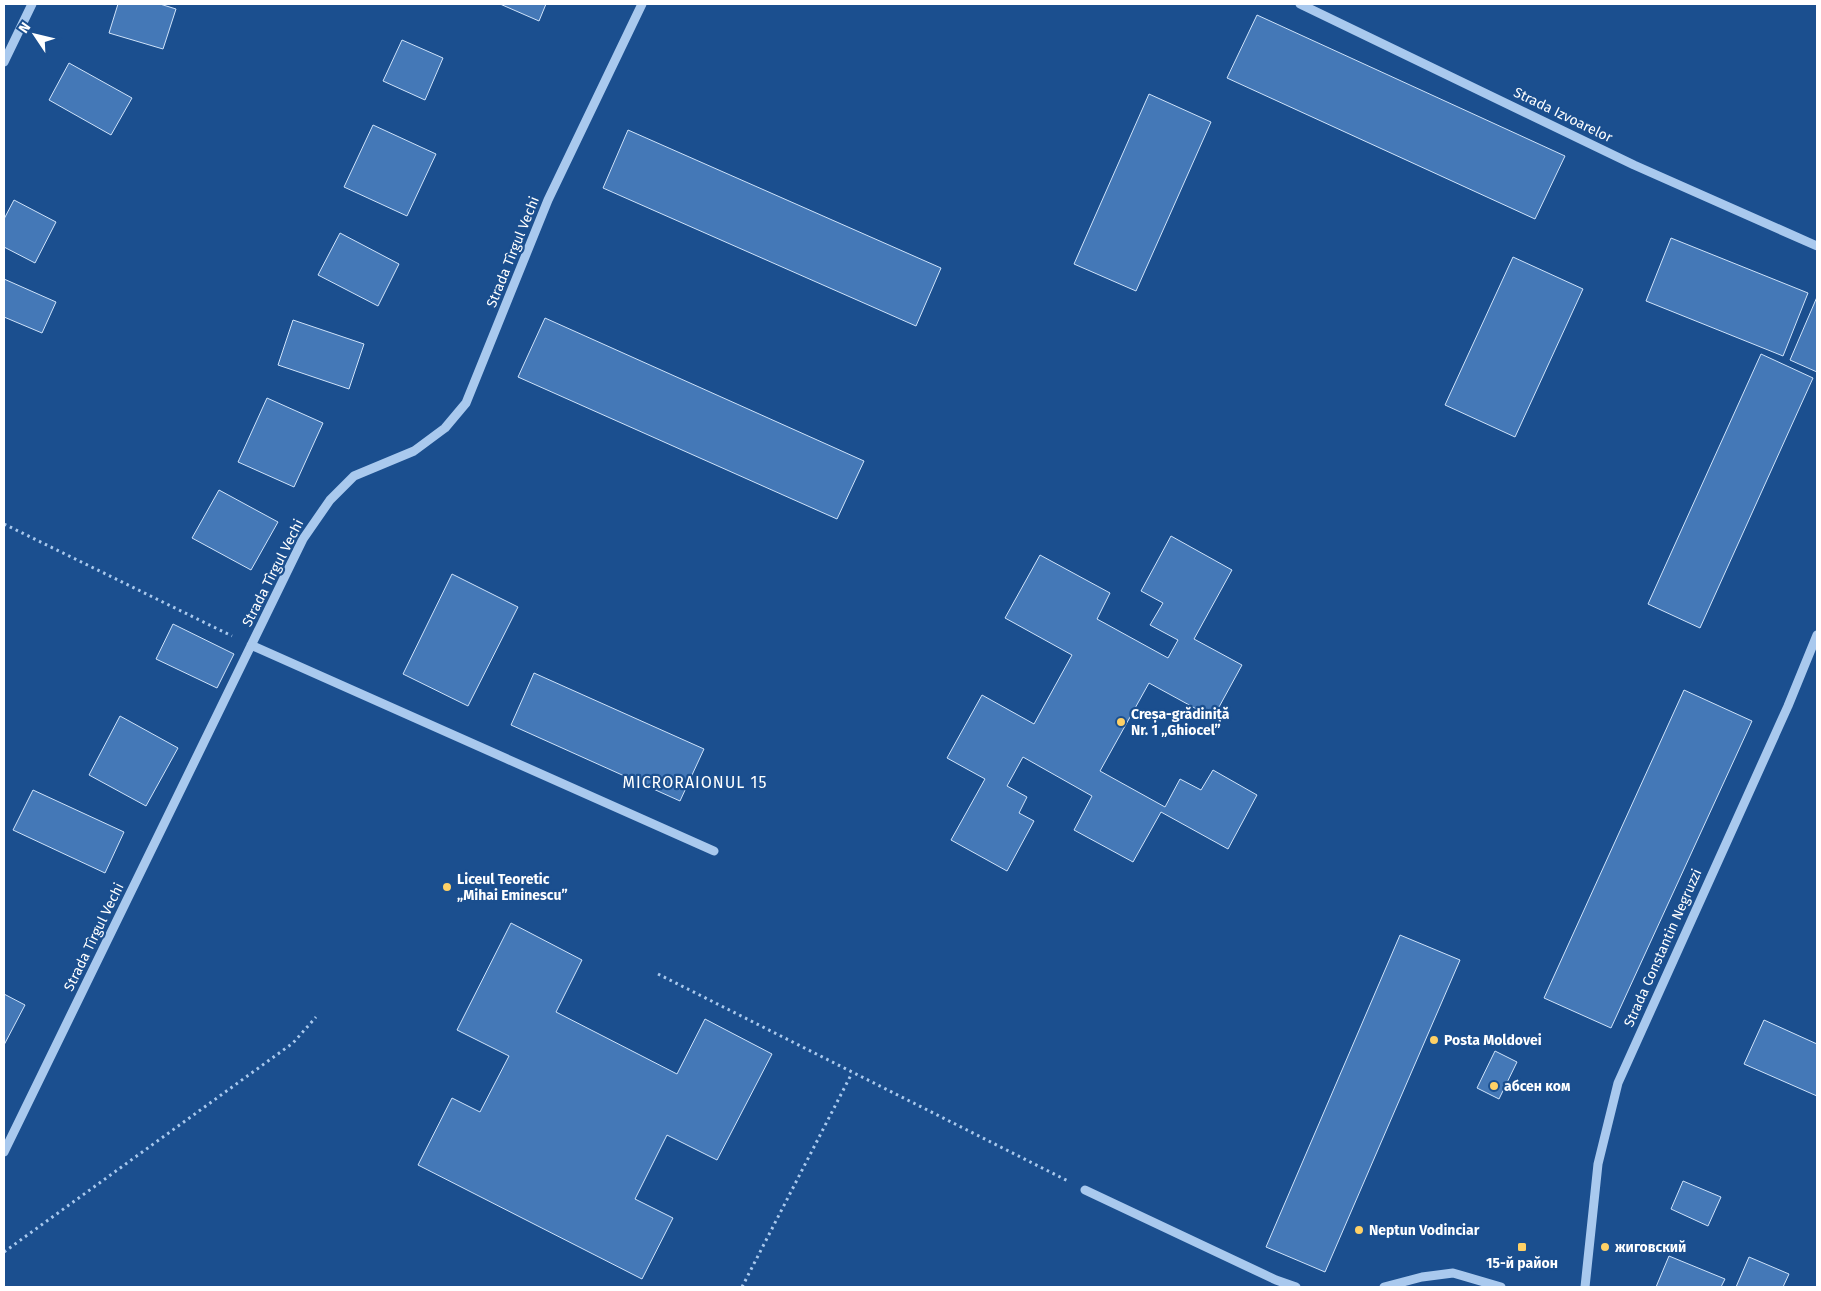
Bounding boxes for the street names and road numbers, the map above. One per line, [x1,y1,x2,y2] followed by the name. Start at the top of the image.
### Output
[1511,84,1616,147] street label: Strada Izvoarelor
[483,194,543,310] street label: Strada Tîrgul Vechi
[239,516,307,630] street label: Strada Tîrgul Vechi
[1620,866,1706,1030] street label: Strada Constantin Negruzzi
[60,880,128,994] street label: Strada Tîrgul Vechi

